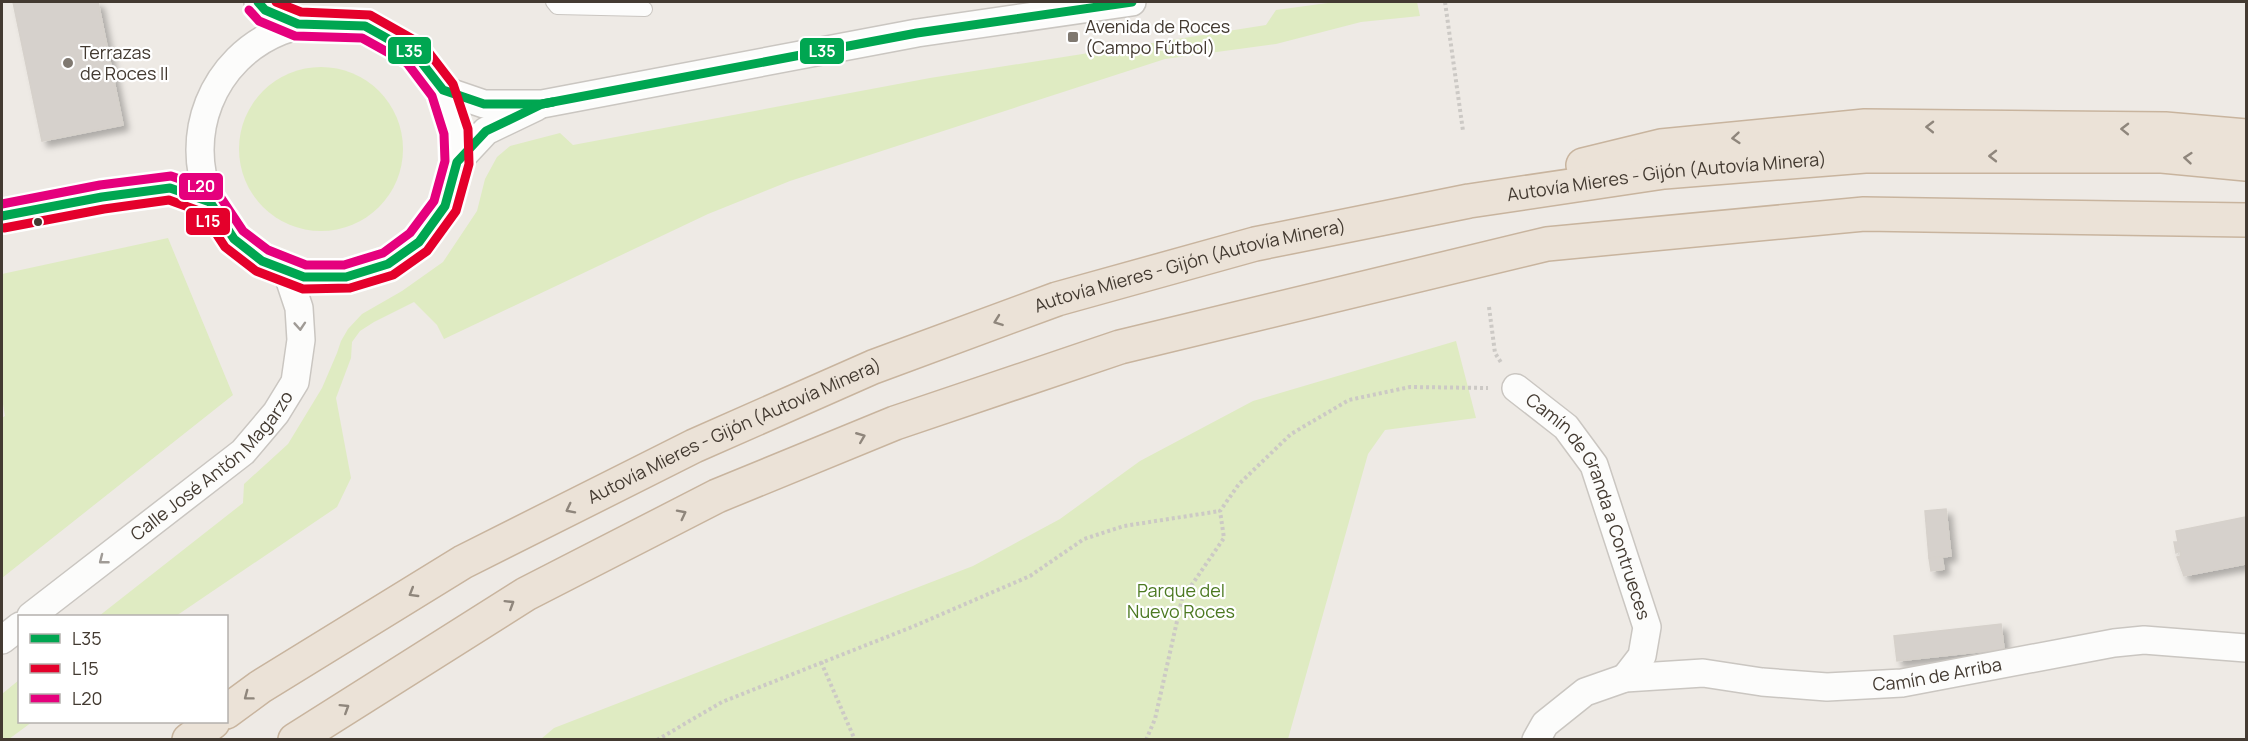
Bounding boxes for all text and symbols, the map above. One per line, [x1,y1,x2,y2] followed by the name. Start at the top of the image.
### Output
[1085,14,1230,59] place label: Avenida de Roces (Campo Fútbol)
[1066,30,1080,44] marker: Avenida de Roces (Campo Fútbol)
[387,36,432,65] line badge: L35
[799,37,845,65] line badge: L35
[80,40,168,85] place label: Terrazas de Roces II
[395,40,423,62] text: L35
[808,40,836,62] text: L35
[61,56,75,70] marker: Terrazas de Roces II
[1926,121,1935,133] one-way arrow
[2121,123,2130,135] one-way arrow
[1731,132,1740,145] one-way arrow
[1505,146,1827,206] street label: Autovía Mieres - Gijón (Autovía Minera)
[1989,150,1998,162] one-way arrow
[2184,152,2193,165] one-way arrow
[178,172,224,201] line badge: L20
[187,175,215,197] text: L20
[185,207,231,236] line badge: L15
[196,210,220,232] text: L15
[1030,213,1348,318] street label: Autovía Mieres - Gijón (Autovía Minera)
[32,216,44,228] unlabelled marker
[993,314,1004,326] one-way arrow
[293,321,306,330] one-way arrow
[583,352,884,509] street label: Autovía Mieres - Gijón (Autovía Minera)
[125,386,298,546] street label: Calle José Antón Magarzo
[1521,387,1657,623] street label: Camín de Granda a Contrueces
[855,432,866,444] one-way arrow
[565,501,576,513] one-way arrow
[676,510,687,521] one-way arrow
[99,553,110,564] one-way arrow
[1127,578,1235,623] park label: Parque del Nuevo Roces
[409,585,420,596] one-way arrow
[503,601,514,612] one-way arrow
[18,615,228,723] legend
[72,626,102,650] text: L35
[1872,651,2004,696] street label: Camín de Arriba
[72,656,99,680] text: L15
[72,686,102,710] text: L20
[244,688,255,699] one-way arrow
[338,705,349,716] one-way arrow

